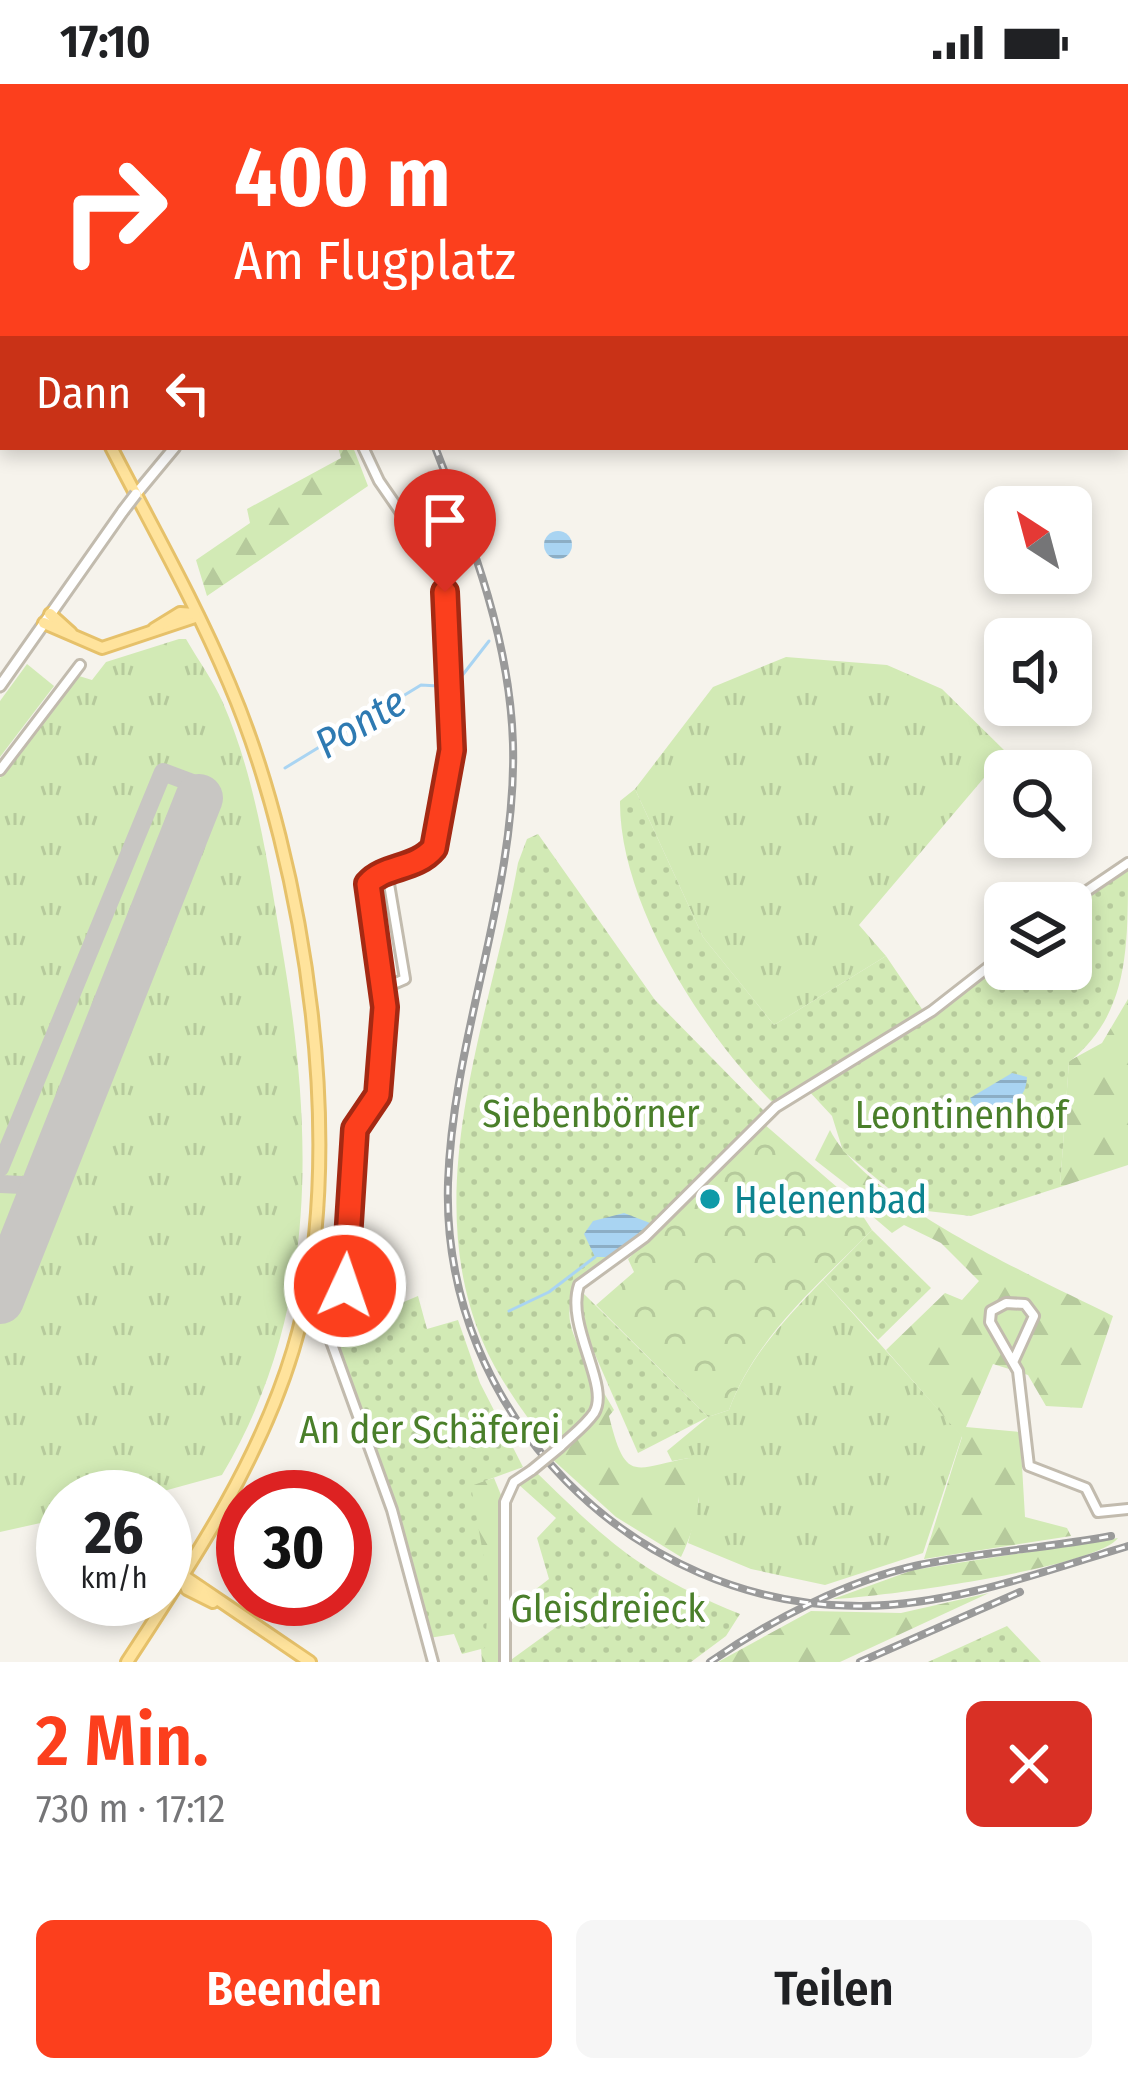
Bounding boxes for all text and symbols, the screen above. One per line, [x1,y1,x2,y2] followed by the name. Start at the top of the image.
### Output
[60,15,151,69] text: 17:10
[234,127,450,228] text: 400 m
[36,132,192,288] icon: right
[234,229,516,293] text: Am Flugplatz
[155,360,221,426] icon: left
[36,366,131,420] text: Dann
[394,469,496,592] pin
[984,486,1092,594] north arrow
[984,486,1092,990] map controls
[412,487,478,553] icon: arrive
[984,618,1092,726] button: sound
[306,676,415,769] water label: Ponte
[984,750,1092,858] button: search
[984,882,1092,990] button: layers
[482,1091,700,1137] park label: Siebenbörner
[855,1092,1070,1138] park label: Leontinenhof
[734,1177,927,1223] place label: Helenenbad
[697,1186,723,1212] marker: Helenenbad
[282,1223,408,1349] position arrow
[299,1407,561,1453] park label: An der Schäferei
[216,1470,372,1626] speed limit sign: 30
[84,1497,144,1569] text: 26
[81,1560,147,1596] text: km/h
[511,1586,706,1632] park label: Gleisdreieck
[36,1698,209,1784] text: 2 Min.
[966,1701,1092,1827] button: close
[36,1786,225,1832] text: 730 m · 17:12
[36,1920,552,2058] button: Beenden
[576,1920,1092,2058] button: Teilen

